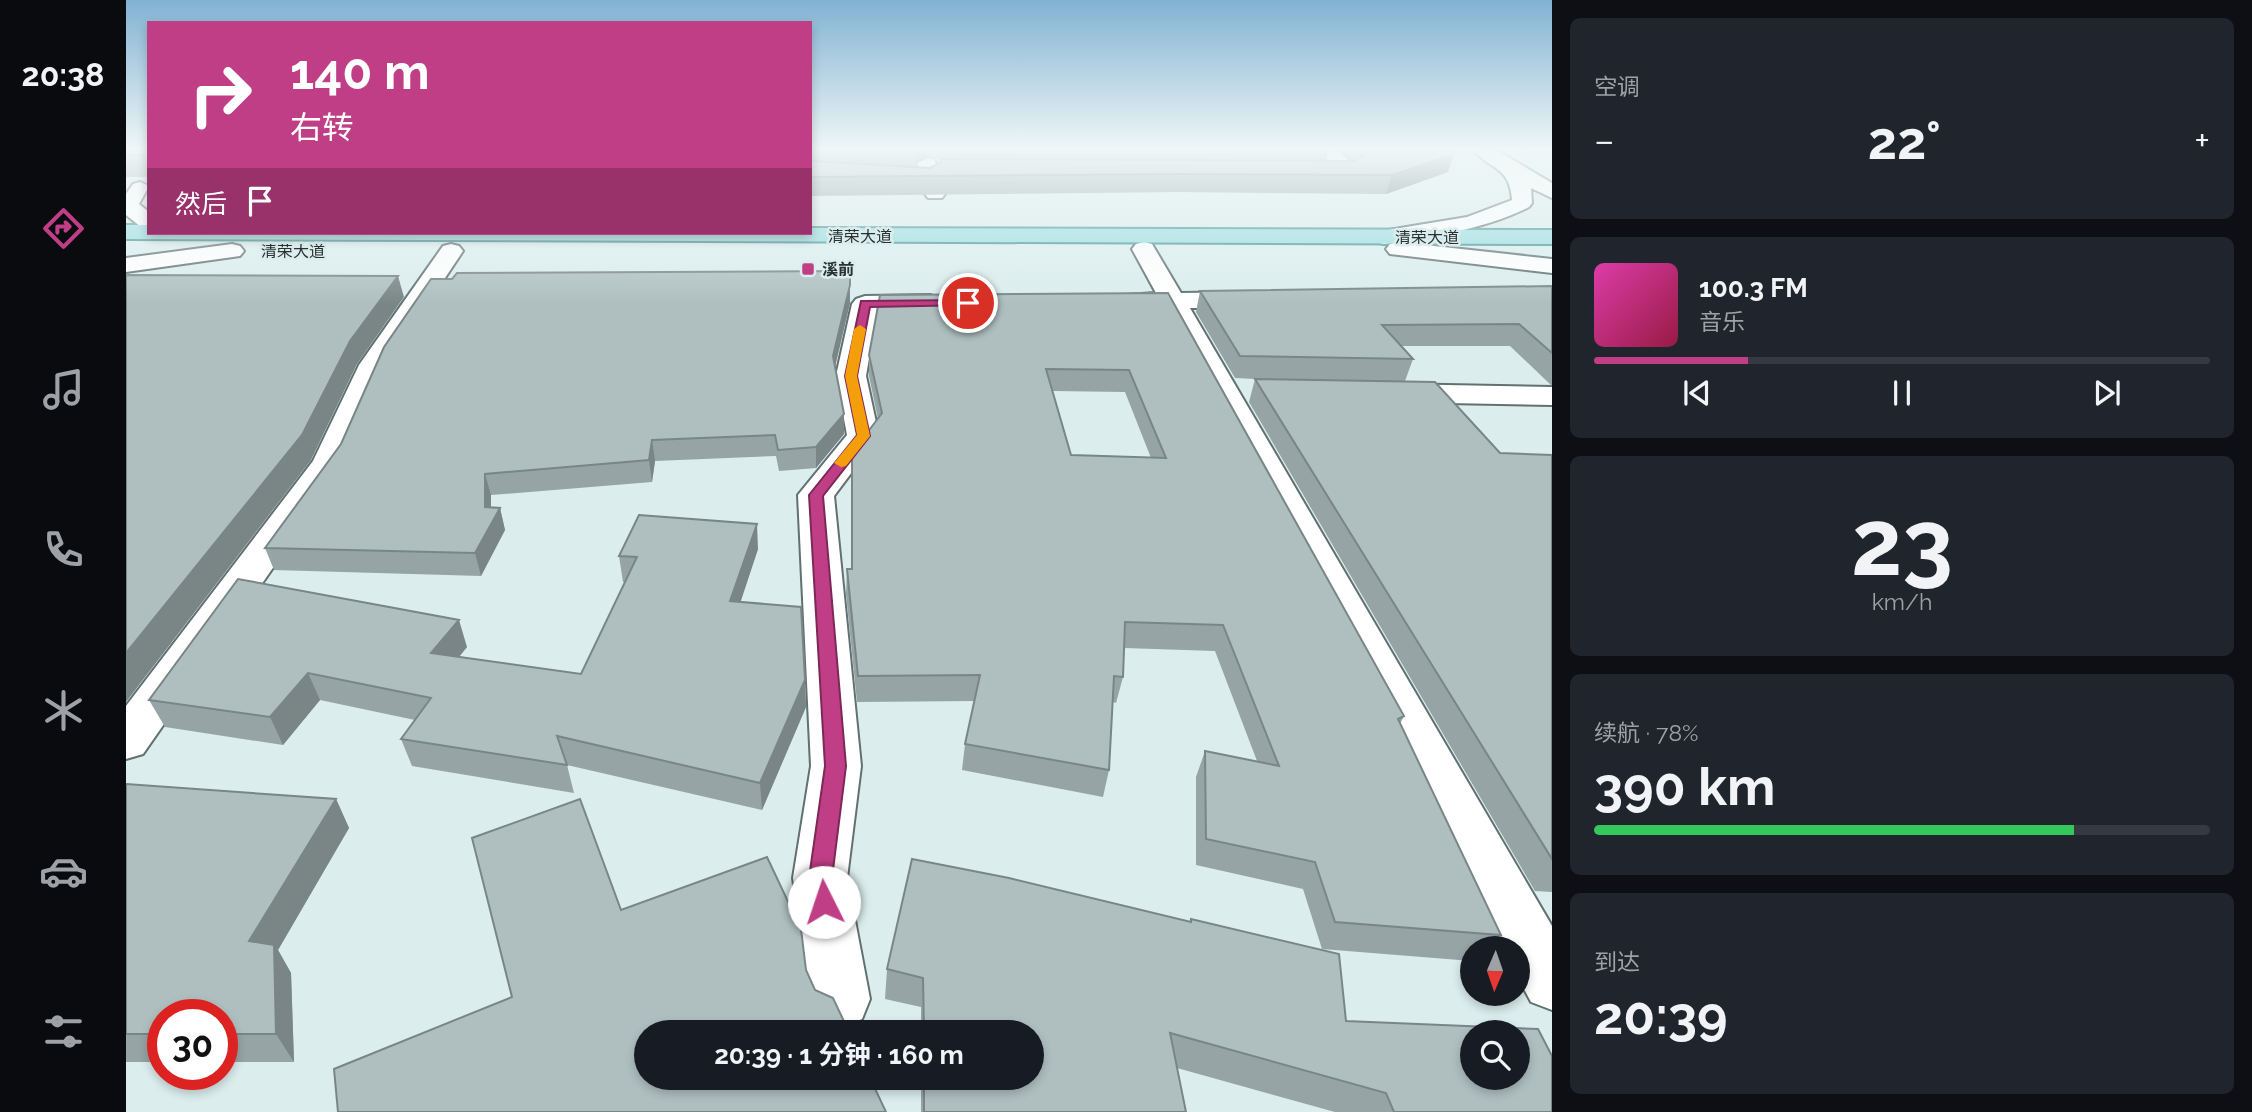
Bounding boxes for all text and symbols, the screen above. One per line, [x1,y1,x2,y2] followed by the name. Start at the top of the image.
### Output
[290,43,430,100] text: 140 m
[175,49,266,140] icon: right
[22,56,104,93] text: 20:38
[1594,73,1640,100] text: 空调
[290,109,354,146] text: 右转
[1868,110,1941,171] text: 22°
[1594,118,1614,163] text: −
[2194,118,2210,163] text: +
[241,182,279,220] icon: arrive
[175,189,227,219] text: 然后
[39,204,88,253] icon: directions
[828,227,892,246] street label: 清荣大道
[1395,228,1459,247] street label: 清荣大道
[261,242,325,261] street label: 清荣大道
[822,260,854,279] place label: 溪前
[800,261,816,277] marker: 溪前
[938,273,998,333] pin
[1699,273,1808,303] text: 100.3 FM
[949,284,987,322] icon: arrive
[1699,308,1745,335] text: 音乐
[39,365,88,414] icon: music
[1678,374,1716,412] icon: previous
[1883,374,1921,412] icon: pause
[2088,374,2126,412] icon: next
[1851,489,1953,596] text: 23
[39,525,88,574] icon: phone
[1872,588,1932,615] text: km/h
[39,686,88,735] icon: climate
[1594,719,1698,746] text: 续航 · 78%
[1594,756,1775,817] text: 390 km
[39,847,88,896] icon: car
[787,865,861,939] position arrow
[1460,936,1530,1006] north arrow
[1460,936,1530,1090] map controls
[1594,948,1640,975] text: 到达
[1594,985,1728,1046] text: 20:39
[147,999,238,1090] speed limit sign: 30
[39,1007,88,1056] icon: filters
[1460,1020,1530,1090] button: search
[714,1040,964,1070] text: 20:39 · 1 分钟 · 160 m

